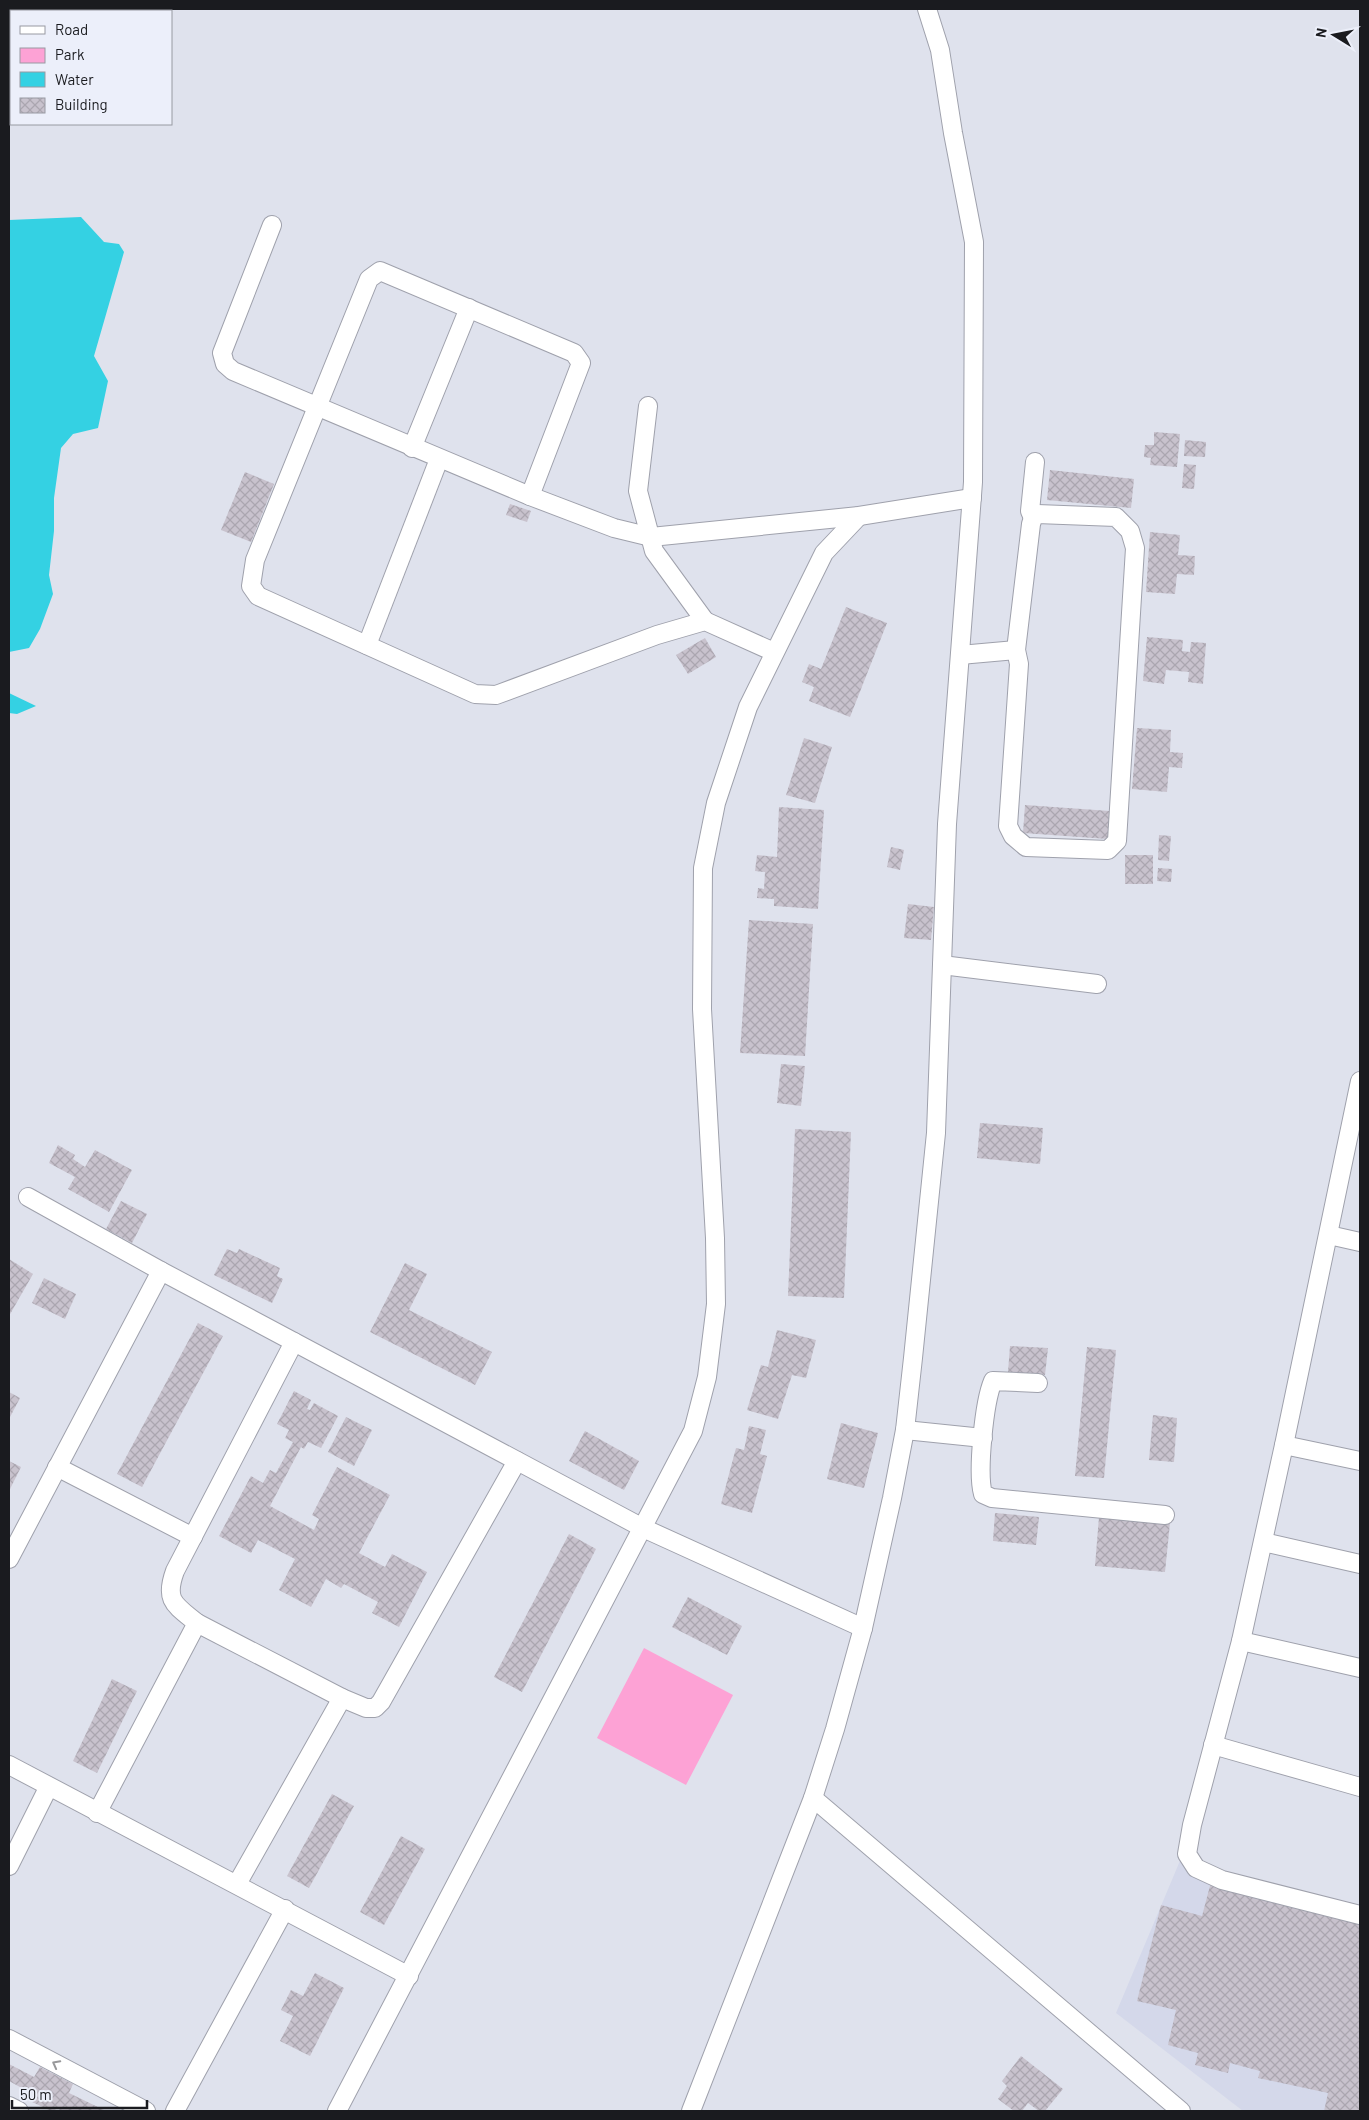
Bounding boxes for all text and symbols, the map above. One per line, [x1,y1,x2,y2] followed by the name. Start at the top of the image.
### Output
[10,10,172,125] legend
[1309,10,1359,60] north arrow
[55,20,88,38] text: Road
[1312,27,1330,39] text: N
[55,45,85,63] text: Park
[55,70,94,88] text: Water
[55,95,108,113] text: Building
[52,2060,61,2070] one-way arrow
[12,2078,148,2110] scale bar
[20,2085,52,2103] text: 50 m

